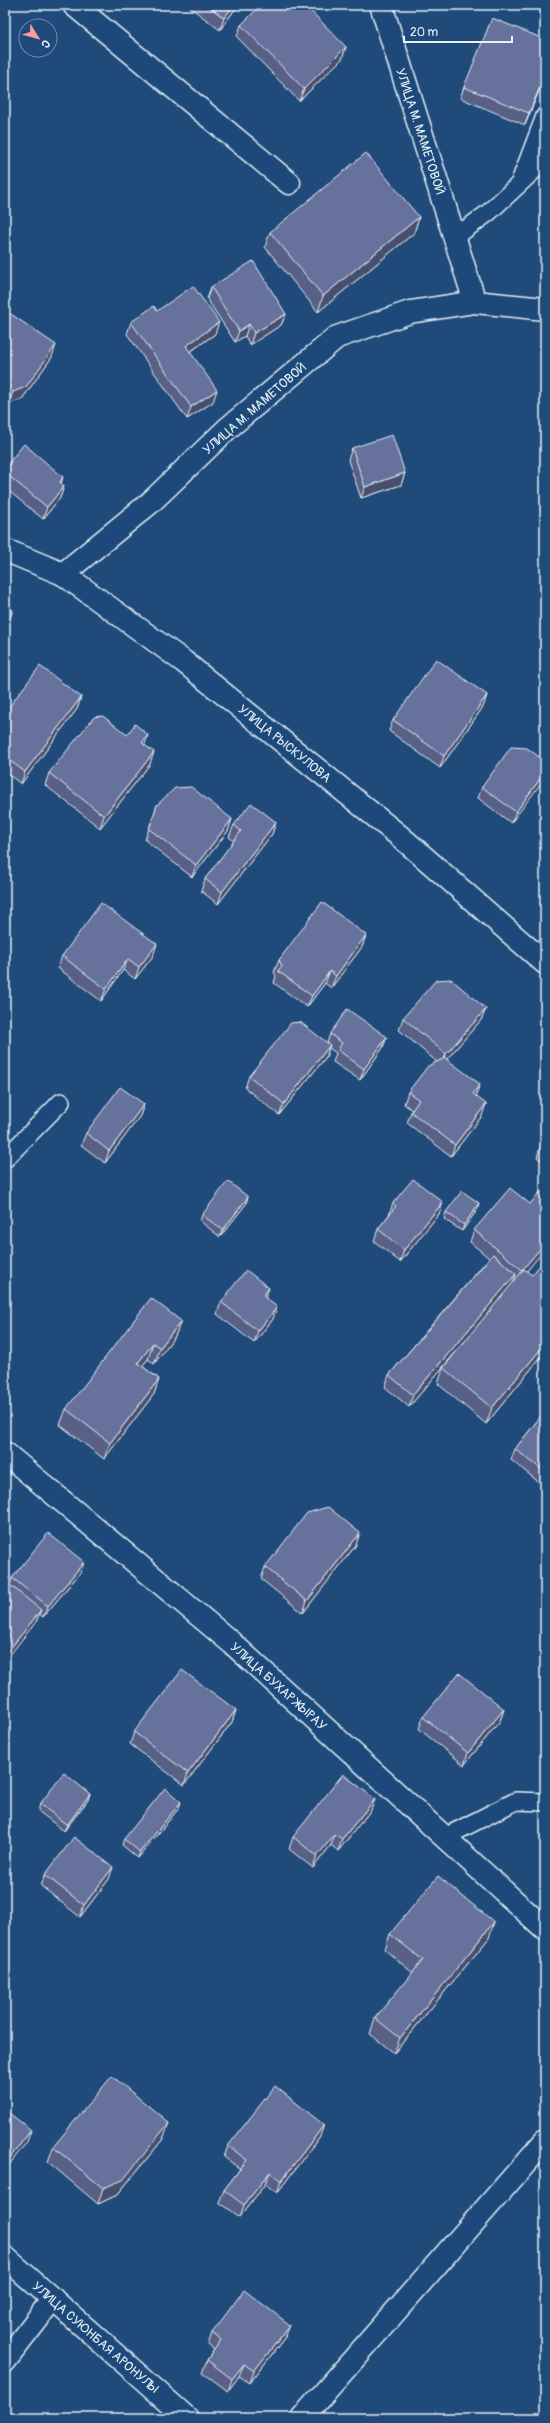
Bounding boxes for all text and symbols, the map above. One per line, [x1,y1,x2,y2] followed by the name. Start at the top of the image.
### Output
[18,18,58,58] north arrow
[404,18,512,44] scale bar
[410,25,439,40] text: 20 m
[38,37,53,51] text: С
[392,66,448,197] street label: УЛИЦА М. МАМЕТОВОЙ
[200,359,310,458] street label: УЛИЦА М. МАМЕТОВОЙ
[235,701,334,786] street label: УЛИЦА РЫСКУЛОВА
[227,1639,330,1734] street label: УЛИЦА БУХАР ЖЫРАУ
[29,2279,162,2397] street label: УЛИЦА СУЮНБАЯ АРОНУЛЫ

